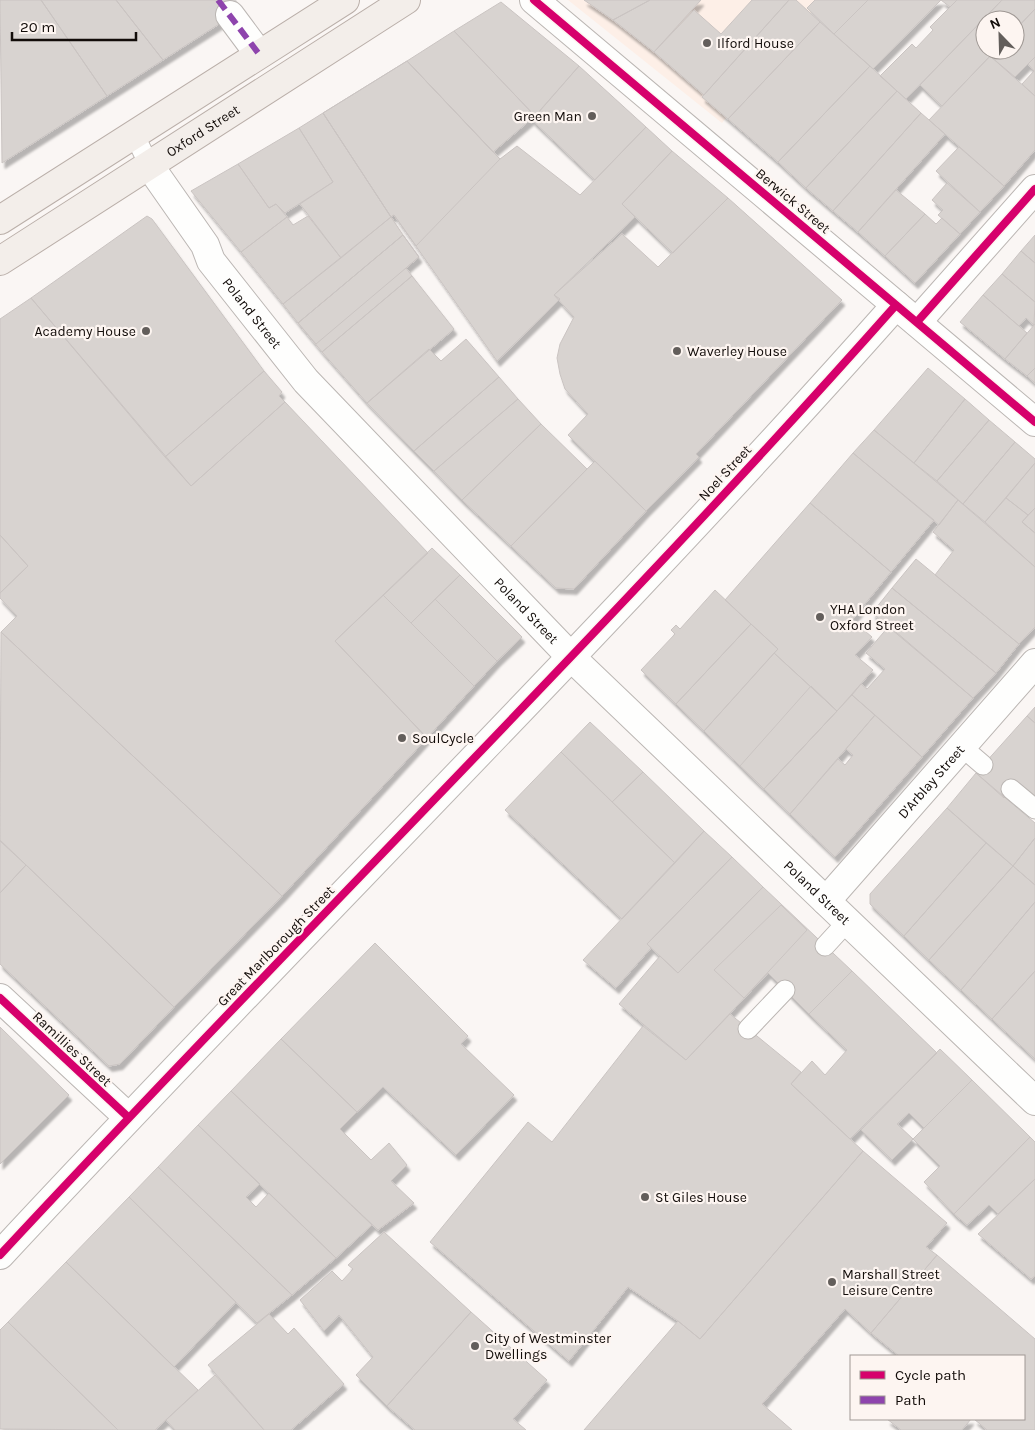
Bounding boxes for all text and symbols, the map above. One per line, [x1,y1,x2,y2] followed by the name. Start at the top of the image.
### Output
[12,10,136,42] scale bar
[975,10,1025,60] north arrow
[987,14,1003,33] text: N
[20,18,55,36] text: 20 m
[717,35,794,52] place label: Ilford House
[701,37,713,49] marker: Ilford House
[163,101,243,160] street label: Oxford Street
[514,108,582,125] place label: Green Man
[586,110,598,122] marker: Green Man
[752,165,834,237] street label: Berwick Street
[219,274,285,352] street label: Poland Street
[35,323,136,340] place label: Academy House
[140,325,152,337] marker: Academy House
[687,343,787,360] place label: Waverley House
[671,345,683,357] marker: Waverley House
[695,442,755,504] street label: Noel Street
[491,574,562,647] street label: Poland Street
[830,601,914,634] place label: YHA London Oxford Street
[814,611,826,623] marker: YHA London Oxford Street
[412,730,474,747] place label: SoulCycle
[396,732,408,744] marker: SoulCycle
[894,741,968,822] street label: D'Arblay Street
[780,857,854,928] street label: Poland Street
[214,882,338,1010] street label: Great Marlborough Street
[29,1008,115,1090] street label: Ramillies Street
[655,1189,747,1206] place label: St Giles House
[639,1191,651,1203] marker: St Giles House
[842,1266,940,1299] place label: Marshall Street Leisure Centre
[826,1276,838,1288] marker: Marshall Street Leisure Centre
[485,1330,612,1363] place label: City of Westminster Dwellings
[469,1340,481,1352] marker: City of Westminster Dwellings
[850,1355,1025,1420] legend
[895,1366,966,1384] text: Cycle path
[895,1391,926,1409] text: Path

